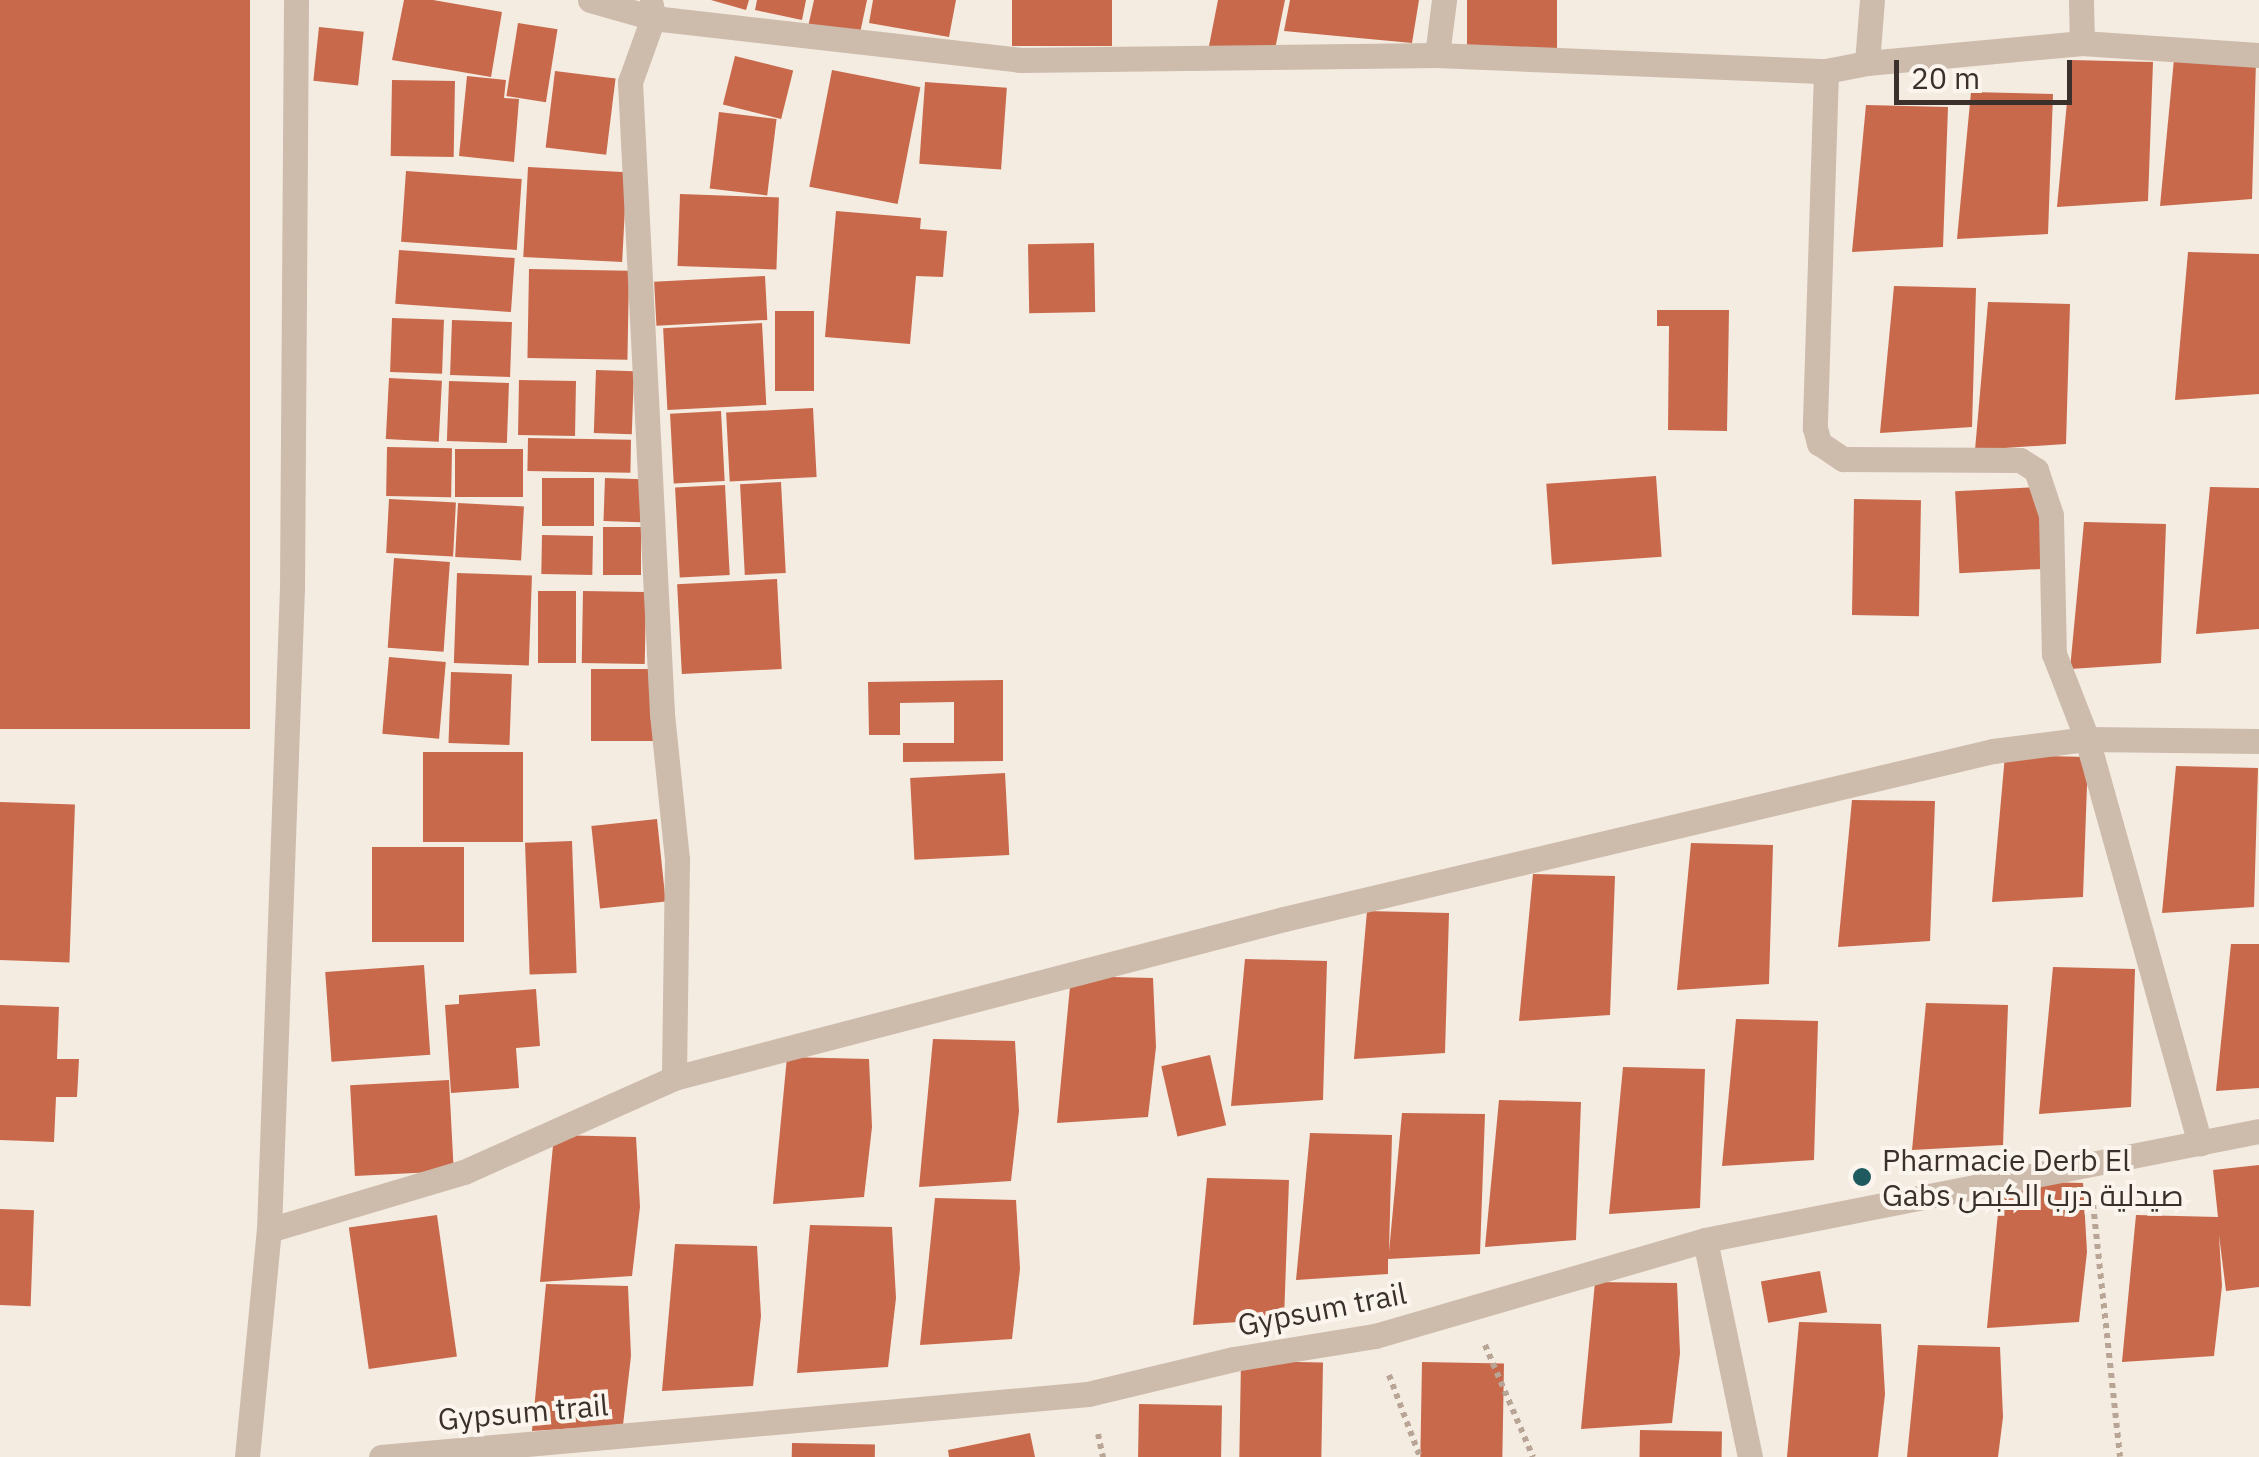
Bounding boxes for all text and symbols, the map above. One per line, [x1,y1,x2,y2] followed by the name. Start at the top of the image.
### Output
[1899,40,2076,102] scale bar
[1911,58,1980,97] text: 20 m
[1882,1142,2184,1212] place label: Pharmacie Derb El Gabs صيدلية درب الكبص
[1851,1166,1873,1188] marker: Pharmacie Derb El Gabs صيدلية درب الكبص
[1235,1275,1409,1343] street label: Gypsum trail
[436,1387,610,1437] street label: Gypsum trail

